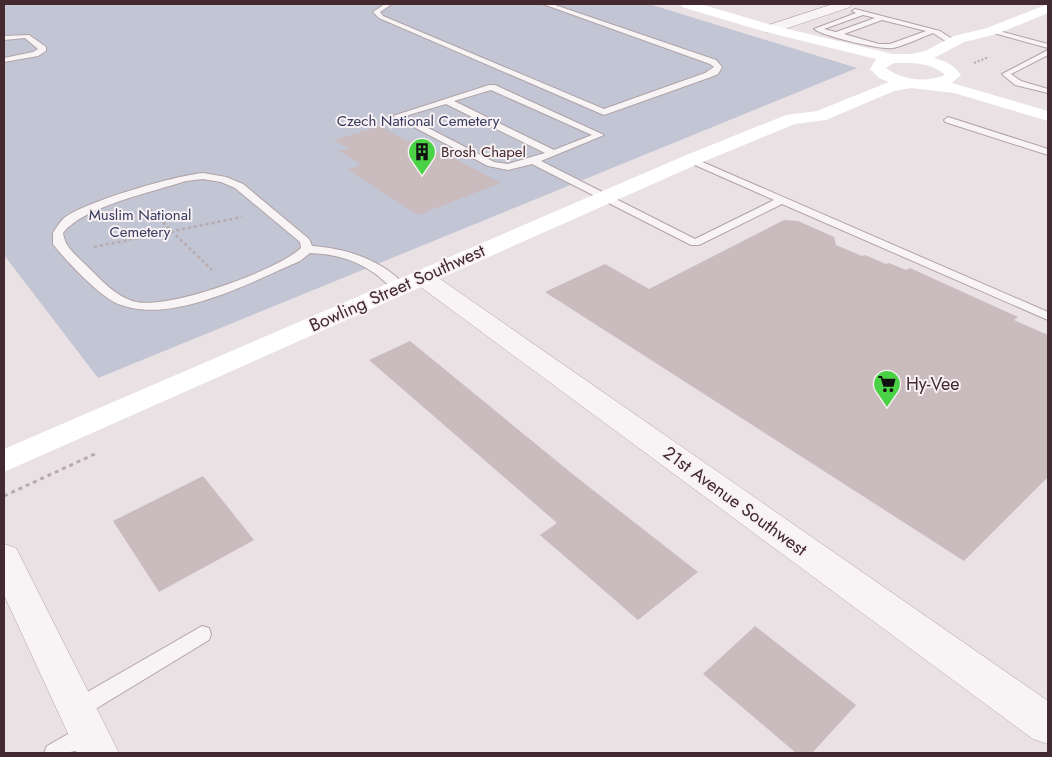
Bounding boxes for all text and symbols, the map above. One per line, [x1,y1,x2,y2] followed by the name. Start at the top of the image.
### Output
[337,110,500,132] park label: Czech National Cemetery
[407,137,437,176] building icon: Brosh Chapel
[441,141,526,163] place label: Brosh Chapel
[89,204,191,243] park label: Muslim National Cemetery
[305,237,490,338] street label: Bowling Street Southwest
[872,369,902,408] supermarket icon: Hy-Vee
[906,371,960,397] place label: Hy-Vee
[658,440,813,563] street label: 21st Avenue Southwest

